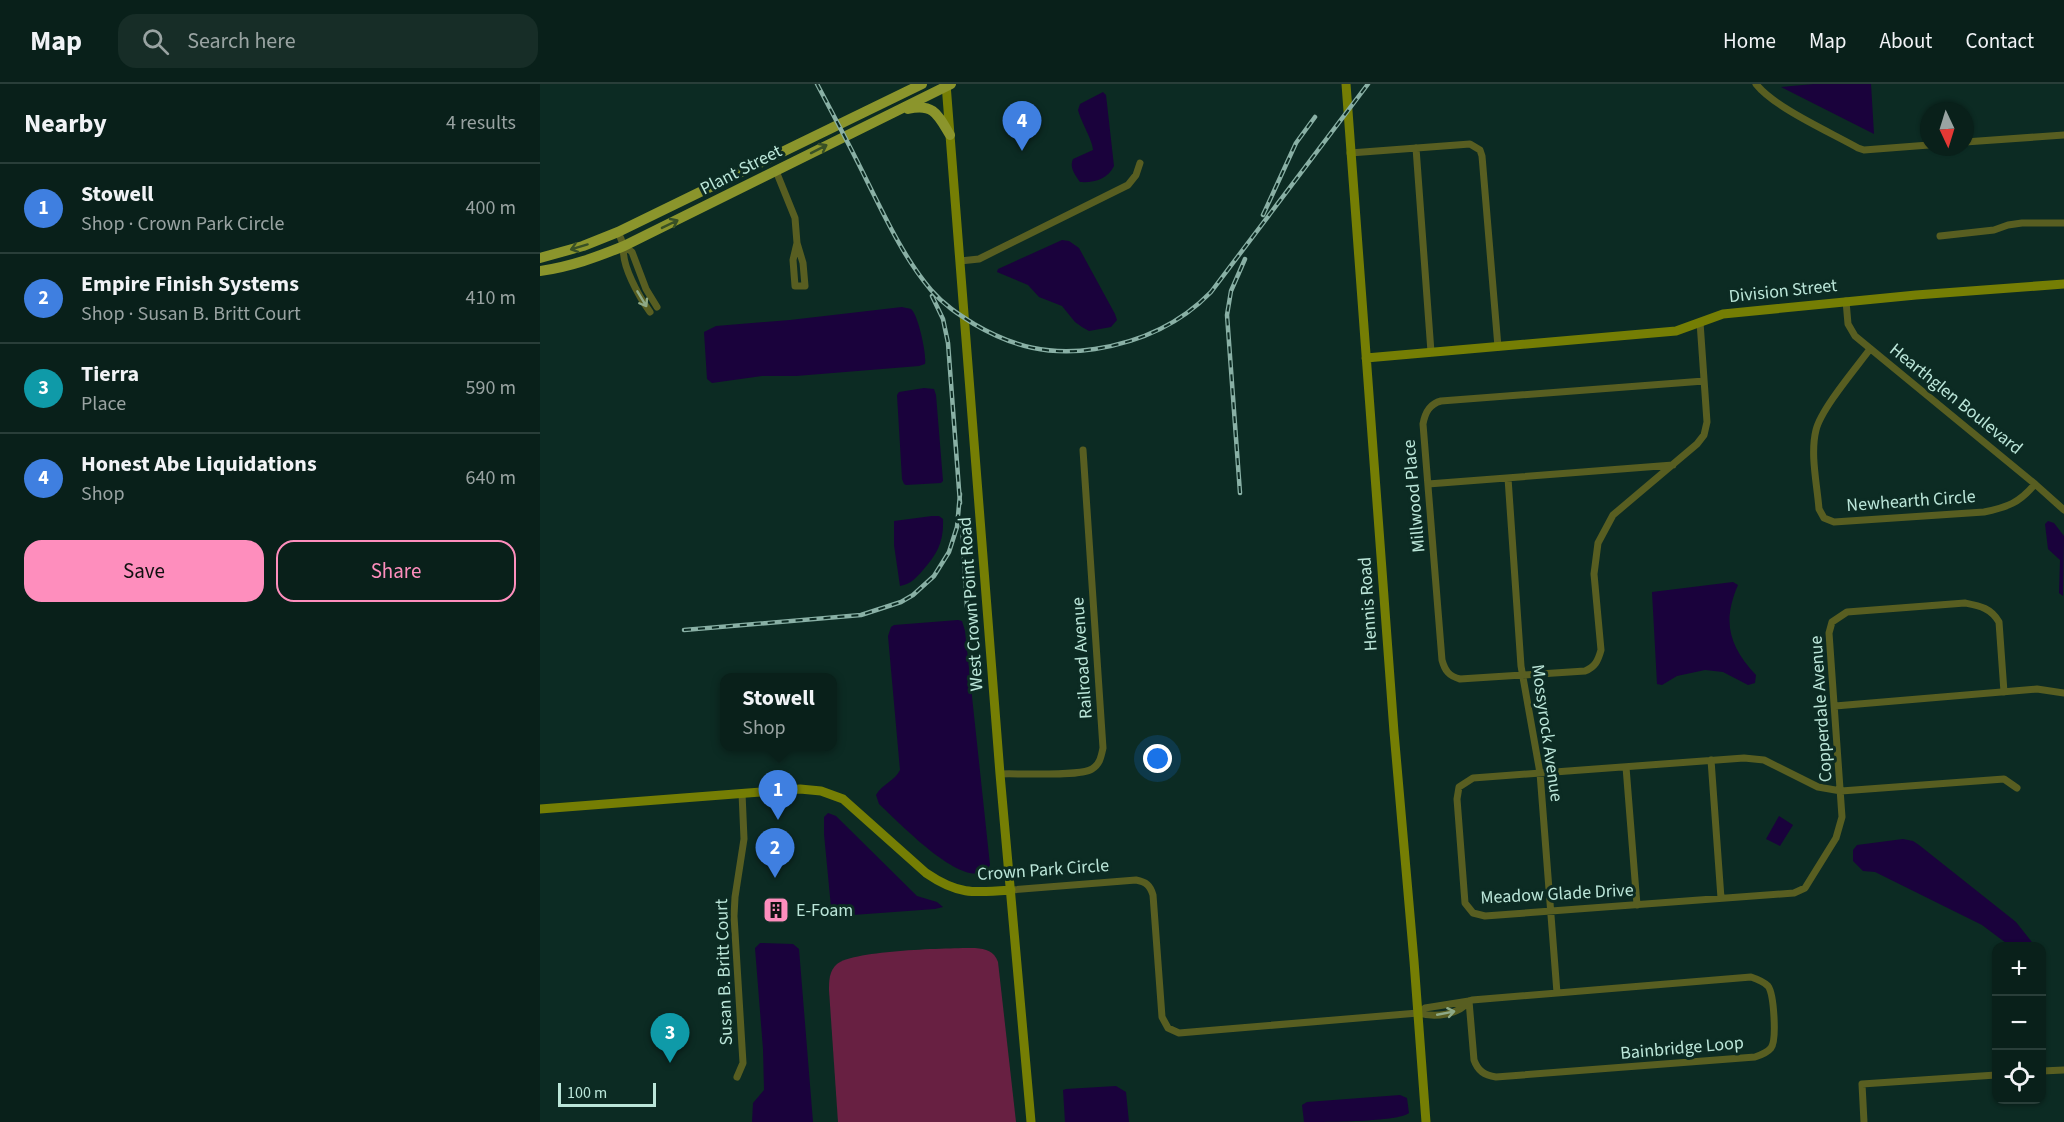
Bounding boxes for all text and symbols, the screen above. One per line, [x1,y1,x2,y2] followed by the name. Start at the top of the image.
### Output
[118,14,538,68] search box
[30,21,82,61] text: Map
[139,25,172,58] icon: search
[187,25,296,57] text: Search here
[1723,26,1776,56] text: Home
[1809,26,1847,56] text: Map
[1880,26,1932,56] text: About
[1965,26,2034,56] text: Contact
[1002,101,1042,151] pin: 4
[1920,102,1974,156] north arrow
[24,105,107,142] text: Nearby
[446,109,516,137] text: 4 results
[696,139,786,201] street label: Plant Street
[809,143,827,155] one-way arrow
[81,178,154,210] text: Stowell
[38,194,49,222] text: 1
[466,194,516,222] text: 400 m
[81,210,284,238] text: Shop · Crown Park Circle
[661,217,679,229] one-way arrow
[570,242,589,253] one-way arrow
[81,268,299,300] text: Empire Finish Systems
[1728,273,1838,309] street label: Division Street
[38,284,49,312] text: 2
[466,284,516,312] text: 410 m
[636,290,648,307] one-way arrow
[81,300,301,328] text: Shop · Susan B. Britt Court
[1884,338,2028,460] street label: Hearthglen Boulevard
[81,358,139,390] text: Tierra
[38,374,49,402] text: 3
[466,374,516,402] text: 590 m
[81,390,126,418] text: Place
[1397,438,1431,554] street label: Millwood Place
[81,448,317,480] text: Honest Abe Liquidations
[38,464,49,492] text: 4
[466,464,516,492] text: 640 m
[81,480,125,508] text: Shop
[1846,484,1976,518] street label: Newhearth Circle
[952,516,990,692] street label: West Crown Point Road
[24,540,264,602] button: Save
[276,540,516,602] button: Share
[1352,556,1384,652] street label: Hennis Road
[1065,596,1099,720] street label: Railroad Avenue
[1803,635,1839,783] street label: Copperdale Avenue
[1525,663,1569,803] street label: Mossyrock Avenue
[720,673,837,751] popup
[742,682,815,714] text: Stowell
[742,714,786,742] text: Shop
[1143,744,1172,773] your location
[758,770,798,820] pin: 1
[756,828,794,878] pin: 2
[976,853,1110,887] street label: Crown Park Circle
[1480,878,1634,910] street label: Meadow Glade Drive
[761,895,791,925] building icon: E-Foam
[709,898,739,1046] street label: Susan B. Britt Court
[796,898,853,923] place label: E-Foam
[1992,942,2046,1104] map controls
[1992,942,2046,996] button: +
[1992,996,2046,1050] button: −
[1435,1007,1455,1018] one-way arrow
[650,1014,690,1063] pin: 3
[1619,1030,1745,1066] street label: Bainbridge Loop
[1992,1050,2046,1104] button: locate
[558,1080,656,1108] scale bar
[567,1082,607,1104] text: 100 m

